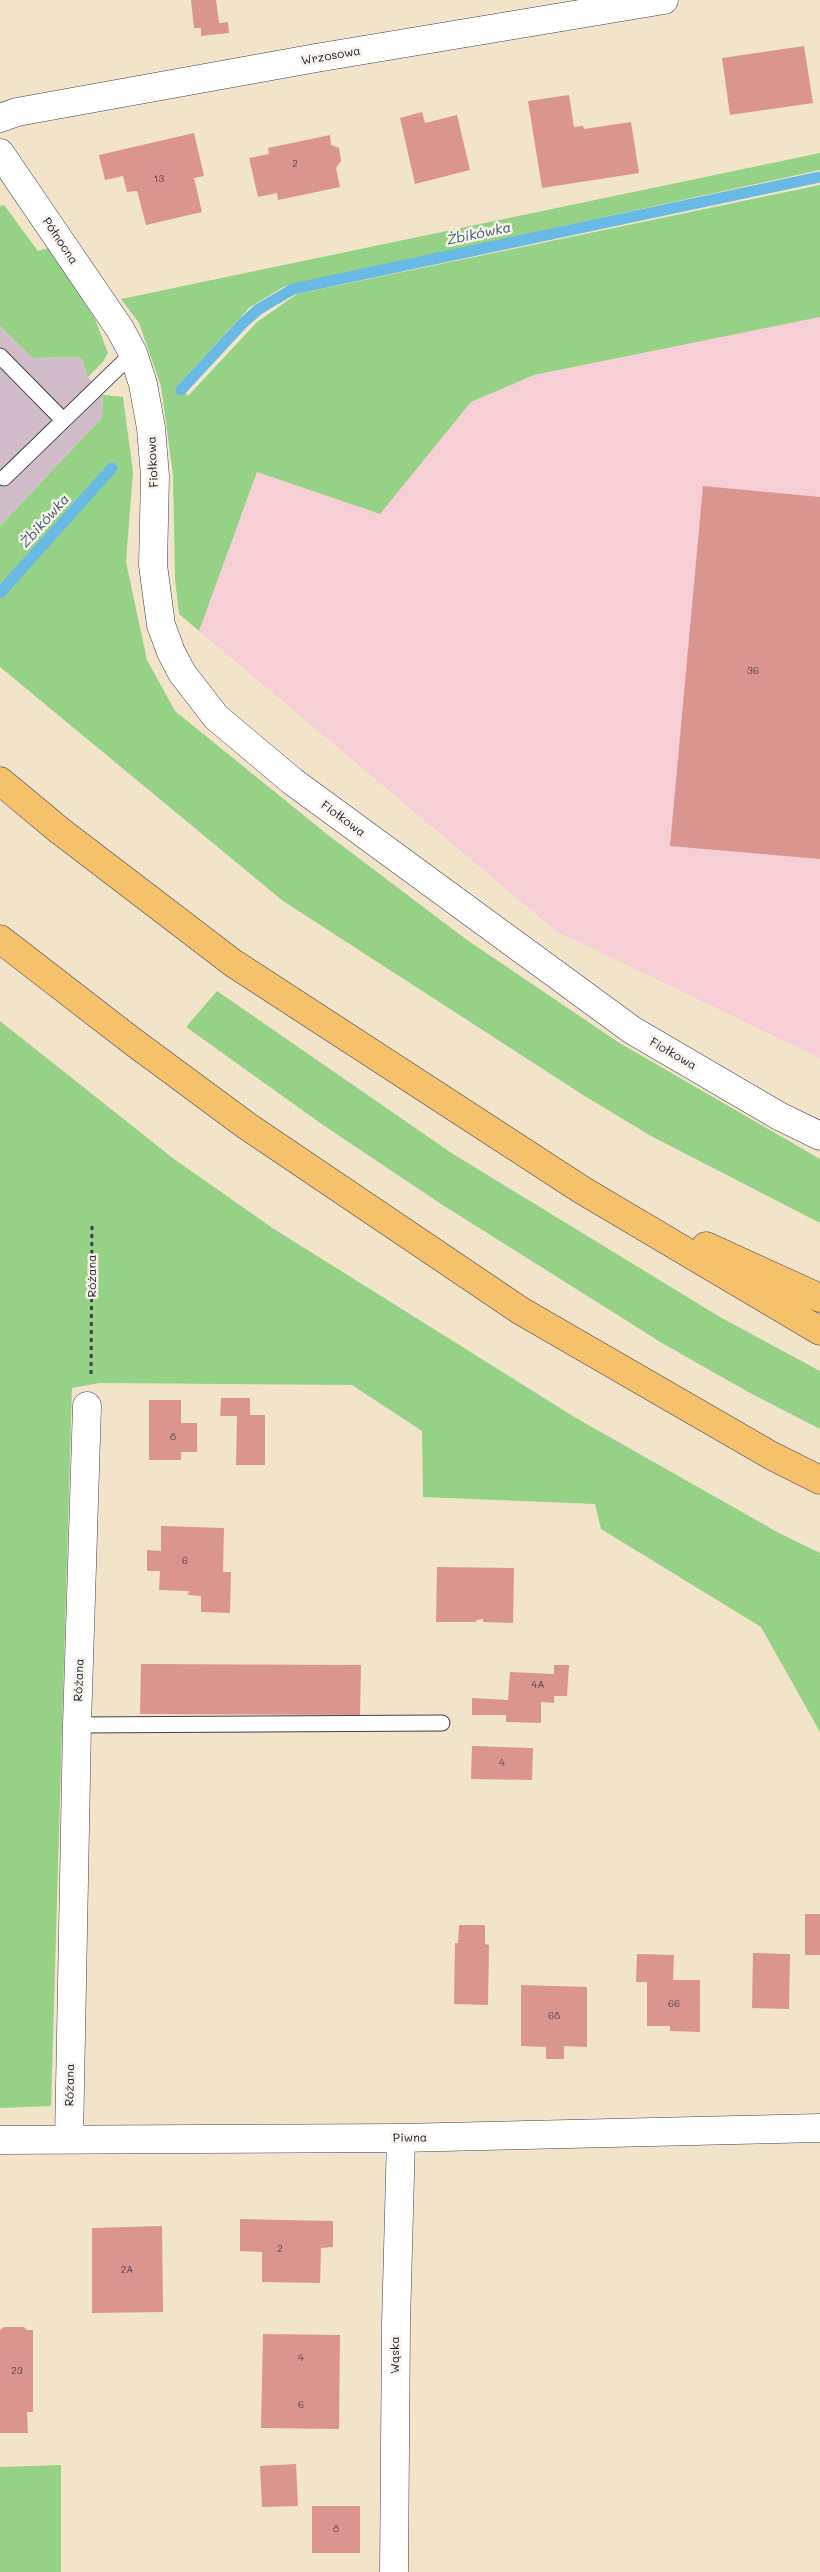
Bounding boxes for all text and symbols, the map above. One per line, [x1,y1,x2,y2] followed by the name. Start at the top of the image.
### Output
[300,44,362,68] street label: Wrzosowa
[292,158,298,170] house number: 2
[154,173,164,185] house number: 13
[39,215,81,267] street label: Północna
[445,219,513,249] water label: Żbikówka
[144,436,162,488] street label: Fiołkowa
[17,491,73,551] water label: Żbikówka
[747,665,759,677] house number: 36
[318,798,368,840] street label: Fiołkowa
[647,1035,699,1073] street label: Fiołkowa
[85,1254,99,1298] street label: Różana
[170,1431,176,1443] house number: 8
[182,1555,188,1567] house number: 6
[71,1658,87,1702] street label: Różana
[532,1679,544,1691] house number: 4A
[499,1757,505,1769] house number: 4
[668,1998,680,2010] house number: 66
[548,2010,560,2022] house number: 68
[62,2063,78,2107] street label: Różana
[393,2131,427,2145] street label: Piwna
[277,2243,283,2255] house number: 2
[121,2264,133,2276] house number: 2A
[388,2336,402,2374] street label: Wąska
[298,2352,304,2364] house number: 4
[11,2365,23,2377] house number: 23
[298,2399,304,2411] house number: 6
[333,2523,339,2535] house number: 8

